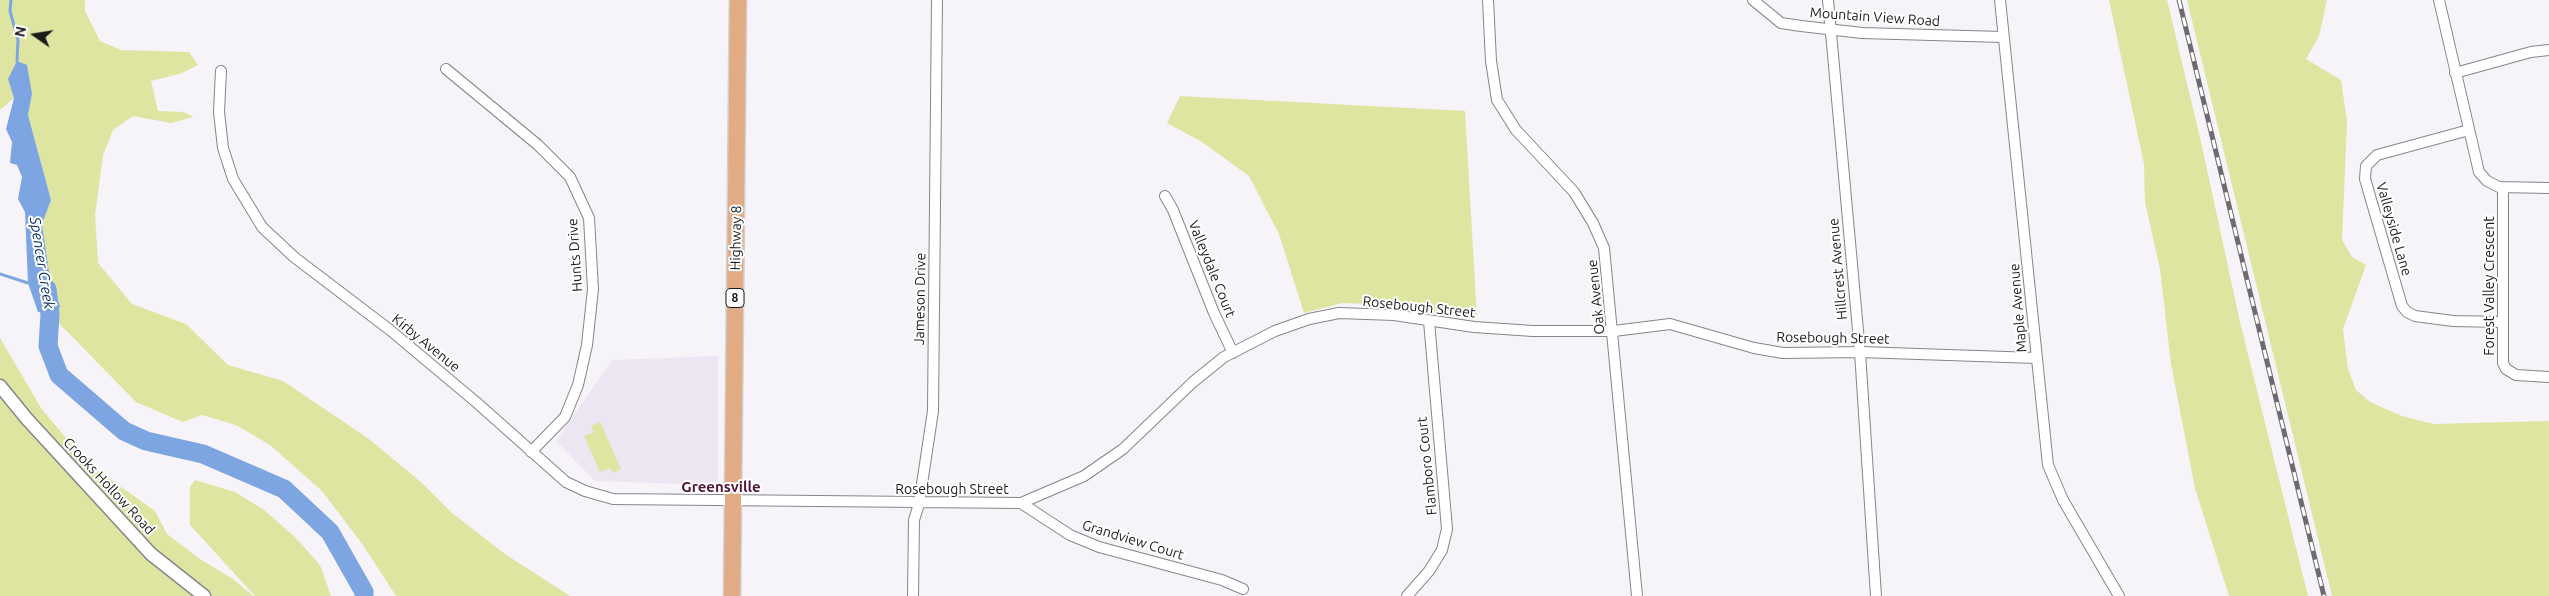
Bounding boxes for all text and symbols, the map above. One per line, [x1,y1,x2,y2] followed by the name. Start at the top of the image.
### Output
[1809,4,1941,30] street label: Mountain View Road
[10,10,60,60] north arrow
[11,25,29,39] text: N
[2373,180,2415,278] street label: Valleyside Lane
[727,205,745,271] street label: Highway 8
[26,216,58,310] water label: Spencer Creek
[2481,216,2497,356] street label: Forest Valley Crescent
[1825,217,1851,321] street label: Hillcrest Avenue
[564,218,586,292] street label: Hunts Drive
[1185,218,1239,320] street label: Valleydale Court
[911,253,929,345] street label: Jameson Drive
[1584,259,1608,335] street label: Oak Avenue
[2006,263,2030,353] street label: Maple Avenue
[726,288,744,308] road number: 8
[1362,293,1476,321] street label: Rosebough Street
[389,310,463,376] street label: Kirby Avenue
[1776,329,1890,347] street label: Rosebough Street
[1413,416,1441,516] street label: Flamboro Court
[60,434,158,538] street label: Crooks Hollow Road
[681,478,761,496] district label: Greensville
[895,481,1009,497] street label: Rosebough Street
[1080,517,1186,563] street label: Grandview Court

